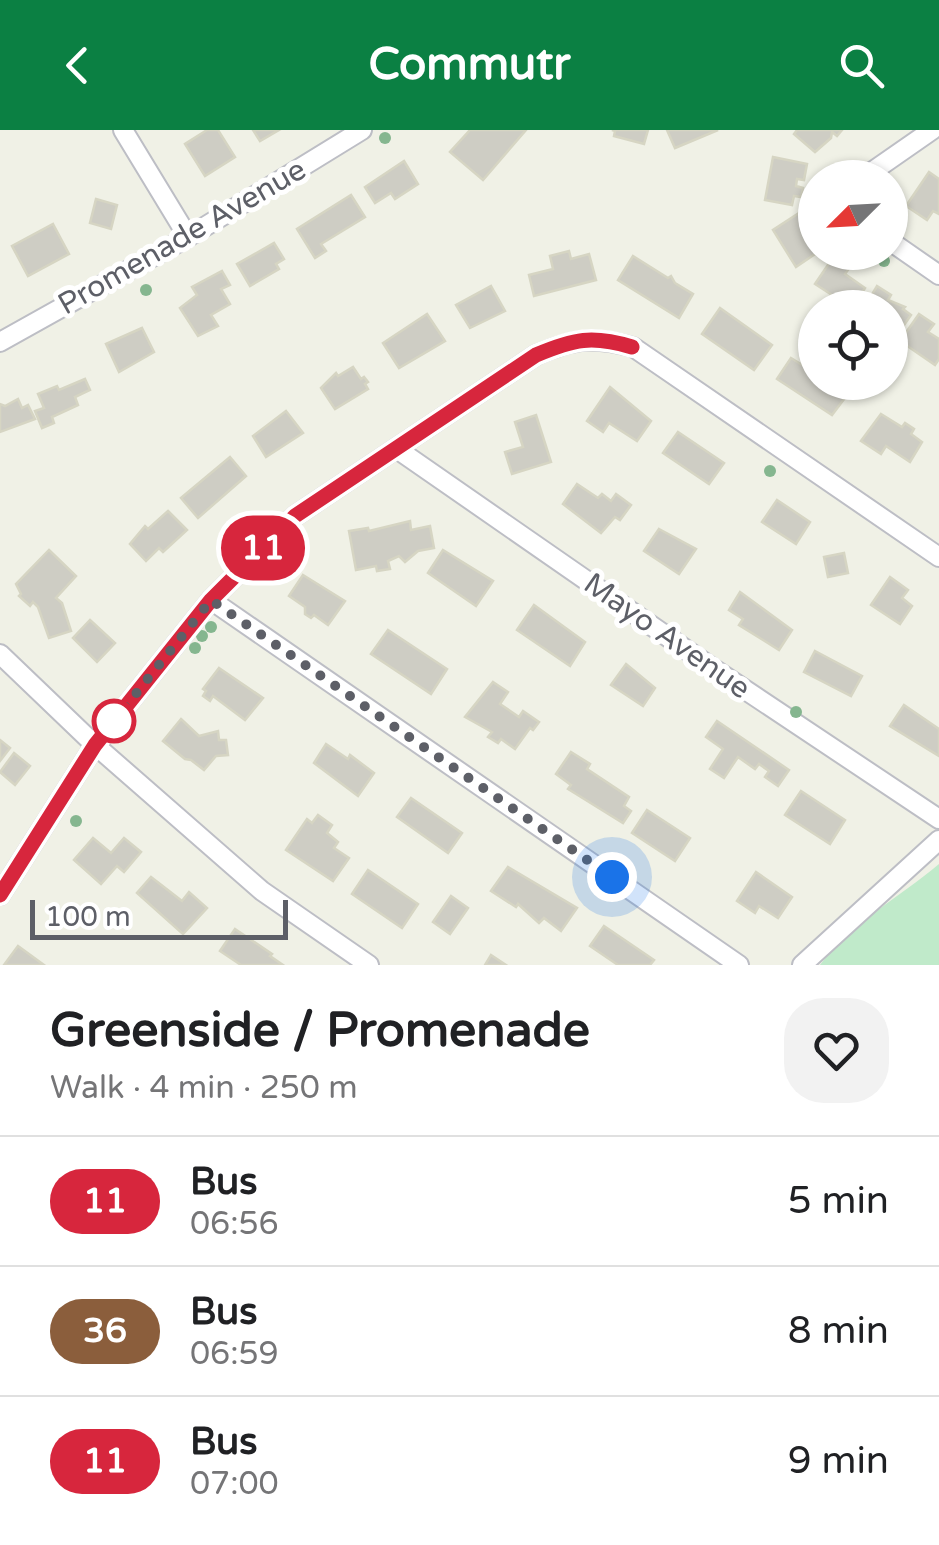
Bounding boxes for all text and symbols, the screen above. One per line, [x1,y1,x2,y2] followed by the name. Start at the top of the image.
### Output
[50,38,105,93] icon: back
[368,38,571,92] text: Commutr
[834,38,889,93] icon: search
[52,151,312,323] street label: Promenade Avenue
[798,160,908,270] north arrow
[798,160,908,400] map controls
[798,290,908,400] button: locate
[218,516,308,580] line badge: 11
[241,527,285,569] text: 11
[577,565,757,707] street label: Mayo Avenue
[93,700,135,742] unlabelled marker
[587,852,637,902] your location
[30,895,288,940] scale bar
[45,900,131,934] text: 100 m
[784,998,889,1103] button: heart
[50,1002,590,1060] text: Greenside / Promenade
[50,1069,358,1107] text: Walk · 4 min · 250 m
[190,1159,257,1205] text: Bus
[788,1178,889,1224] text: 5 min
[83,1180,127,1222] text: 11
[190,1205,279,1243] text: 06:56
[190,1289,257,1335] text: Bus
[788,1308,889,1354] text: 8 min
[83,1310,127,1352] text: 36
[190,1335,279,1373] text: 06:59
[190,1419,257,1465] text: Bus
[788,1438,889,1484] text: 9 min
[83,1440,127,1482] text: 11
[190,1465,279,1503] text: 07:00

